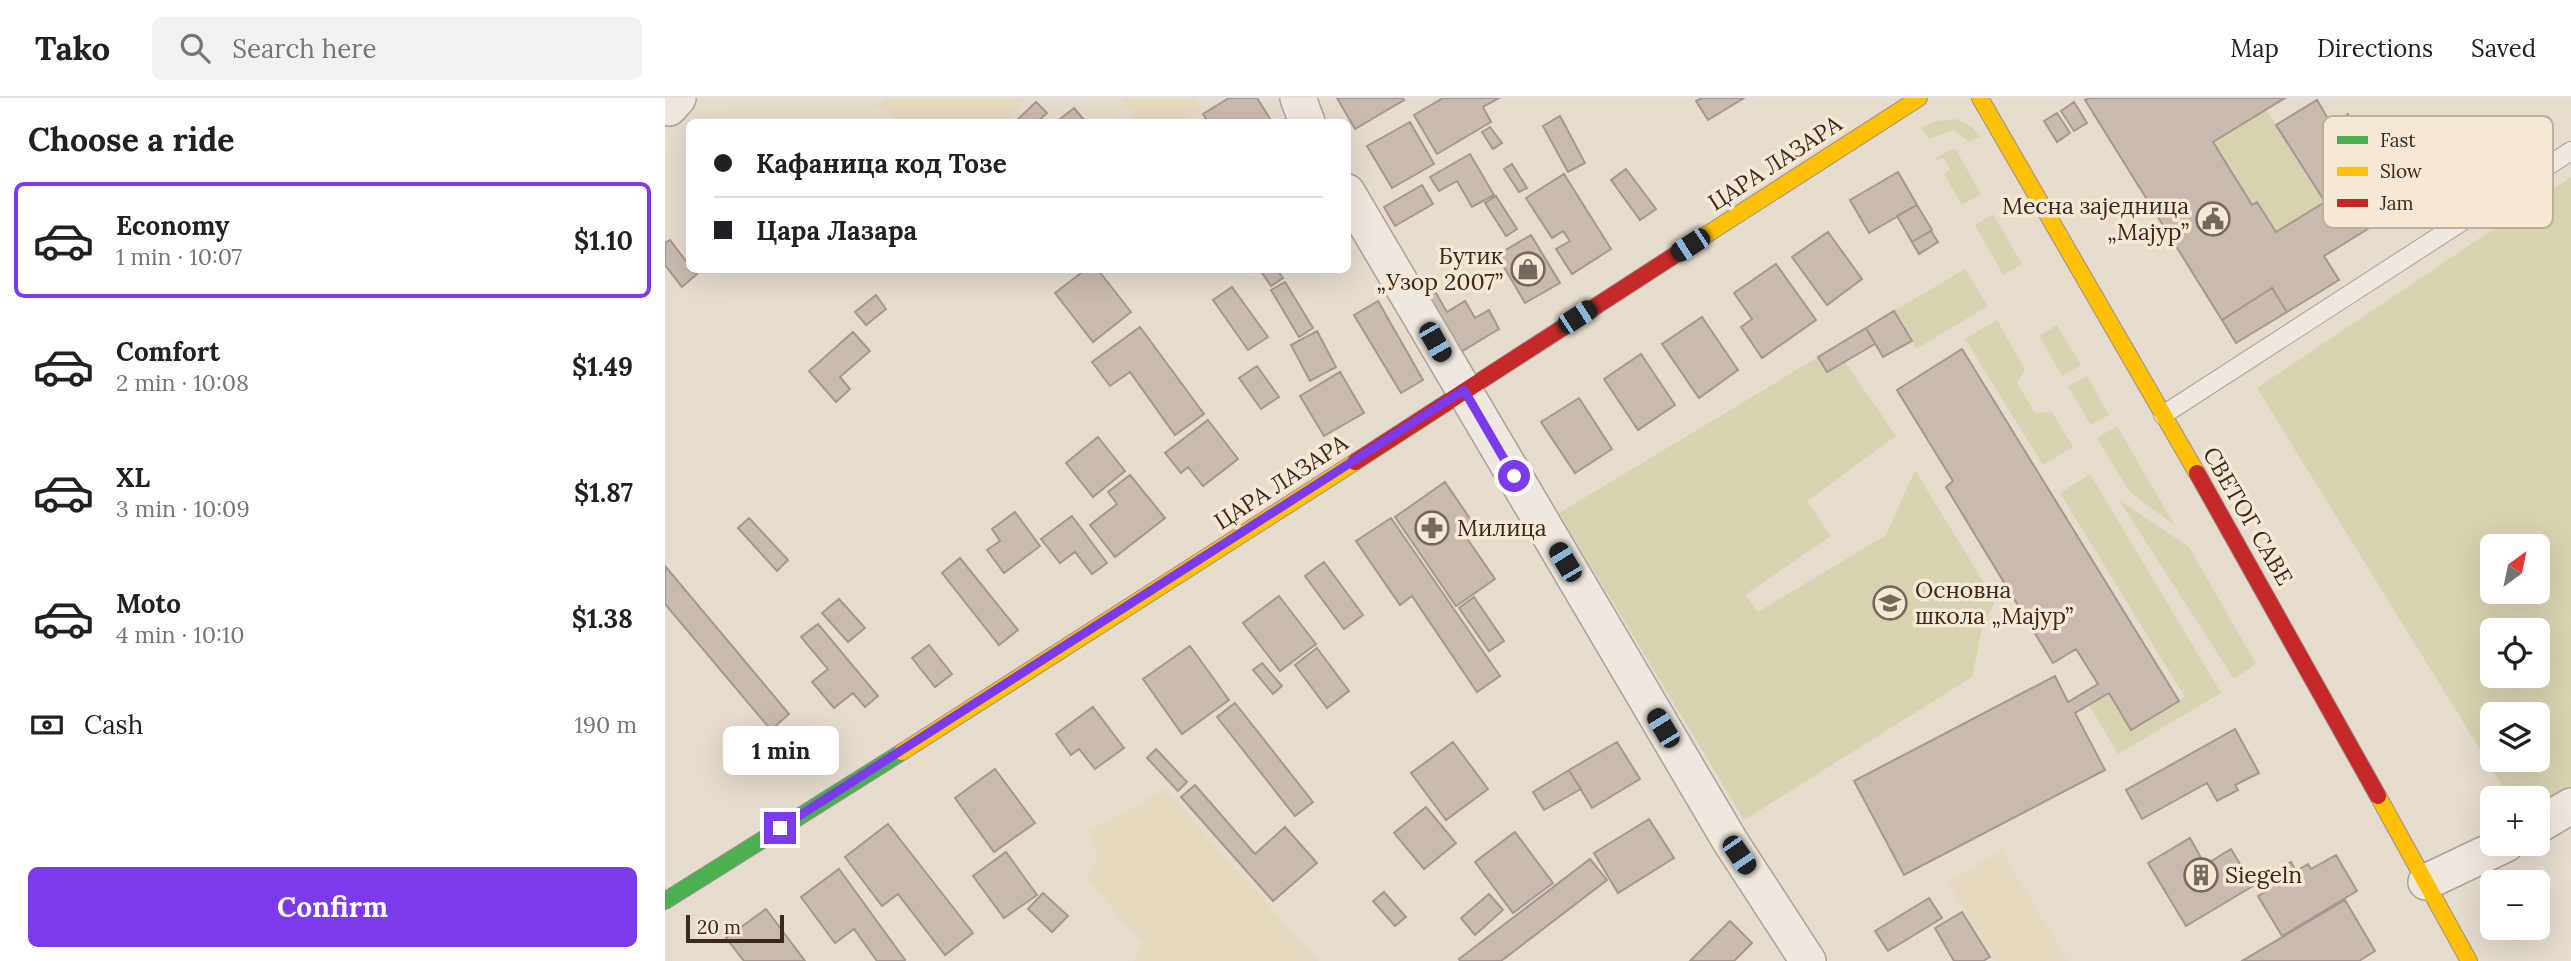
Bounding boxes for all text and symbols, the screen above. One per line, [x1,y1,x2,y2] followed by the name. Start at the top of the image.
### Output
[152,17,642,80] search box
[35,27,110,69] text: Tako
[176,29,214,67] icon: search
[232,32,377,65] text: Search here
[2230,33,2279,64] text: Map
[2317,33,2433,64] text: Directions
[2471,33,2536,64] text: Saved
[1703,108,1847,217] street label: ЦАРА ЛАЗАРА
[2323,116,2553,228] legend
[28,119,235,160] text: Choose a ride
[2380,128,2416,152] text: Fast
[756,147,1007,180] text: Кафаница код Тозе
[2380,159,2423,183] text: Slow
[2002,191,2189,246] place label: Месна заједница „Мајур”
[2379,191,2414,215] text: Jam
[2194,200,2232,238] public building icon: Месна заједница „Мајур”
[32,209,95,272] icon: car
[116,209,229,242] text: Economy
[756,214,917,247] text: Цара Лазара
[574,224,633,257] text: $1.10
[1667,225,1714,265] car
[1376,241,1504,296] place label: Бутик „Узор 2007”
[116,242,242,271] text: 1 min · 10:07
[1509,250,1547,288] shop icon: Бутик „Узор 2007”
[1554,297,1601,337] car
[1416,319,1455,365] car
[32,335,95,398] icon: car
[116,335,220,368] text: Comfort
[572,350,633,383] text: $1.49
[116,368,249,397] text: 2 min · 10:08
[1209,427,1353,536] street label: ЦАРА ЛАЗАРА
[2197,441,2300,590] street label: СВЕТОГ САВЕ
[1498,460,1530,492] route start
[32,461,95,524] icon: car
[116,461,150,494] text: XL
[574,476,633,509] text: $1.87
[116,494,250,523] text: 3 min · 10:09
[1413,509,1451,547] pharmacy icon: Милица
[1457,513,1547,542] place label: Милица
[2480,534,2550,604] north arrow
[2480,534,2550,940] map controls
[1546,539,1585,585] car
[1915,575,2073,630] place label: Основна школа „Мајур”
[1871,584,1909,622] school or university icon: Основна школа „Мајур”
[32,587,95,650] icon: car
[116,587,181,620] text: Moto
[572,602,633,635] text: $1.38
[2480,618,2550,688] button: locate
[116,620,244,649] text: 4 min · 10:10
[2480,702,2550,772] button: layers
[1644,705,1683,751] car
[28,706,66,744] icon: cash
[84,708,143,741] text: Cash
[574,710,637,739] text: 190 m
[722,726,838,776] callout: 1 min
[752,736,810,765] text: 1 min
[2480,786,2550,856] button: +
[764,812,796,844] route end
[1719,832,1760,878] car
[2182,856,2220,894] building icon: Siegeln
[2225,860,2302,889] place label: Siegeln
[28,867,637,947] button: Confirm
[2480,870,2550,940] button: −
[686,912,784,944] scale bar
[697,915,741,939] text: 20 m

